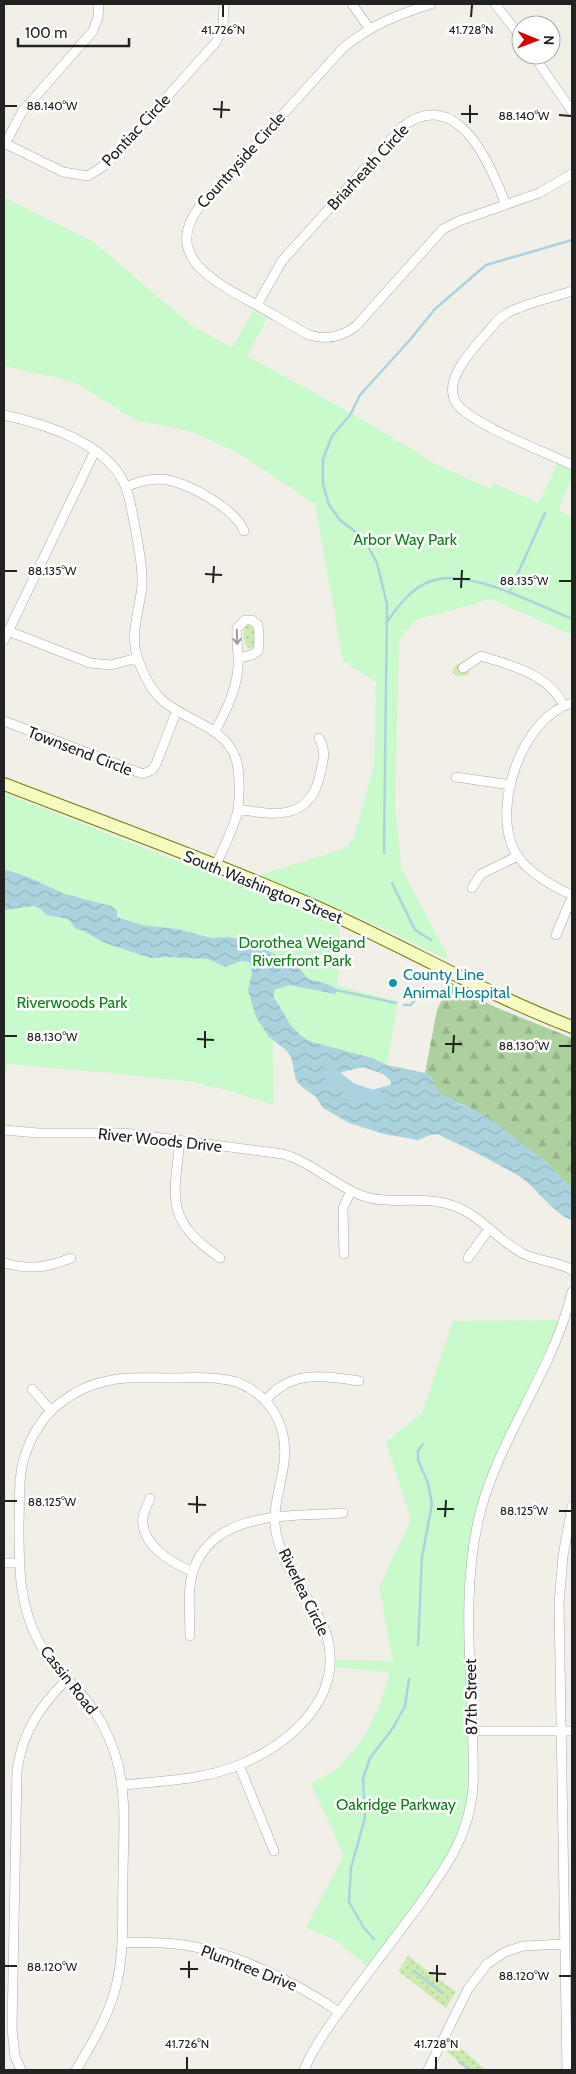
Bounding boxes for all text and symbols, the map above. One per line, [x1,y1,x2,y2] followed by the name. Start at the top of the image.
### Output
[18,15,129,47] scale bar
[511,15,561,65] north arrow
[201,22,245,37] text: 41.726°N
[449,22,493,37] text: 41.728°N
[25,24,67,42] text: 100 m
[540,35,558,45] text: N
[98,90,174,170] street label: Pontiac Circle
[27,98,78,113] text: 88.140°W
[193,108,289,212] street label: Countryside Circle
[499,108,550,123] text: 88.140°W
[323,120,413,214] street label: Briarheath Circle
[353,530,458,549] park label: Arbor Way Park
[28,563,77,578] text: 88.135°W
[500,573,549,588] text: 88.135°W
[233,629,242,645] one-way arrow
[25,722,135,780] street label: Townsend Circle
[181,846,346,928] street label: South Washington Street
[239,933,365,970] park label: Dorothea Weigand Riverfront Park
[403,965,510,1002] place label: County Line Animal Hospital
[387,977,399,989] marker: County Line Animal Hospital
[17,993,128,1012] park label: Riverwoods Park
[27,1029,78,1044] text: 88.130°W
[499,1038,550,1053] text: 88.130°W
[97,1124,223,1156] street label: River Woods Drive
[28,1494,77,1509] text: 88.125°W
[500,1503,549,1518] text: 88.125°W
[275,1545,333,1639] street label: Riverlea Circle
[36,1642,102,1718] street label: Cassin Road
[461,1658,481,1735] street label: 87th Street
[336,1795,456,1814] park label: Oakridge Parkway
[198,1941,300,1995] street label: Plumtree Drive
[27,1959,78,1974] text: 88.120°W
[499,1968,550,1983] text: 88.120°W
[165,2036,209,2051] text: 41.726°N
[414,2036,458,2051] text: 41.728°N

